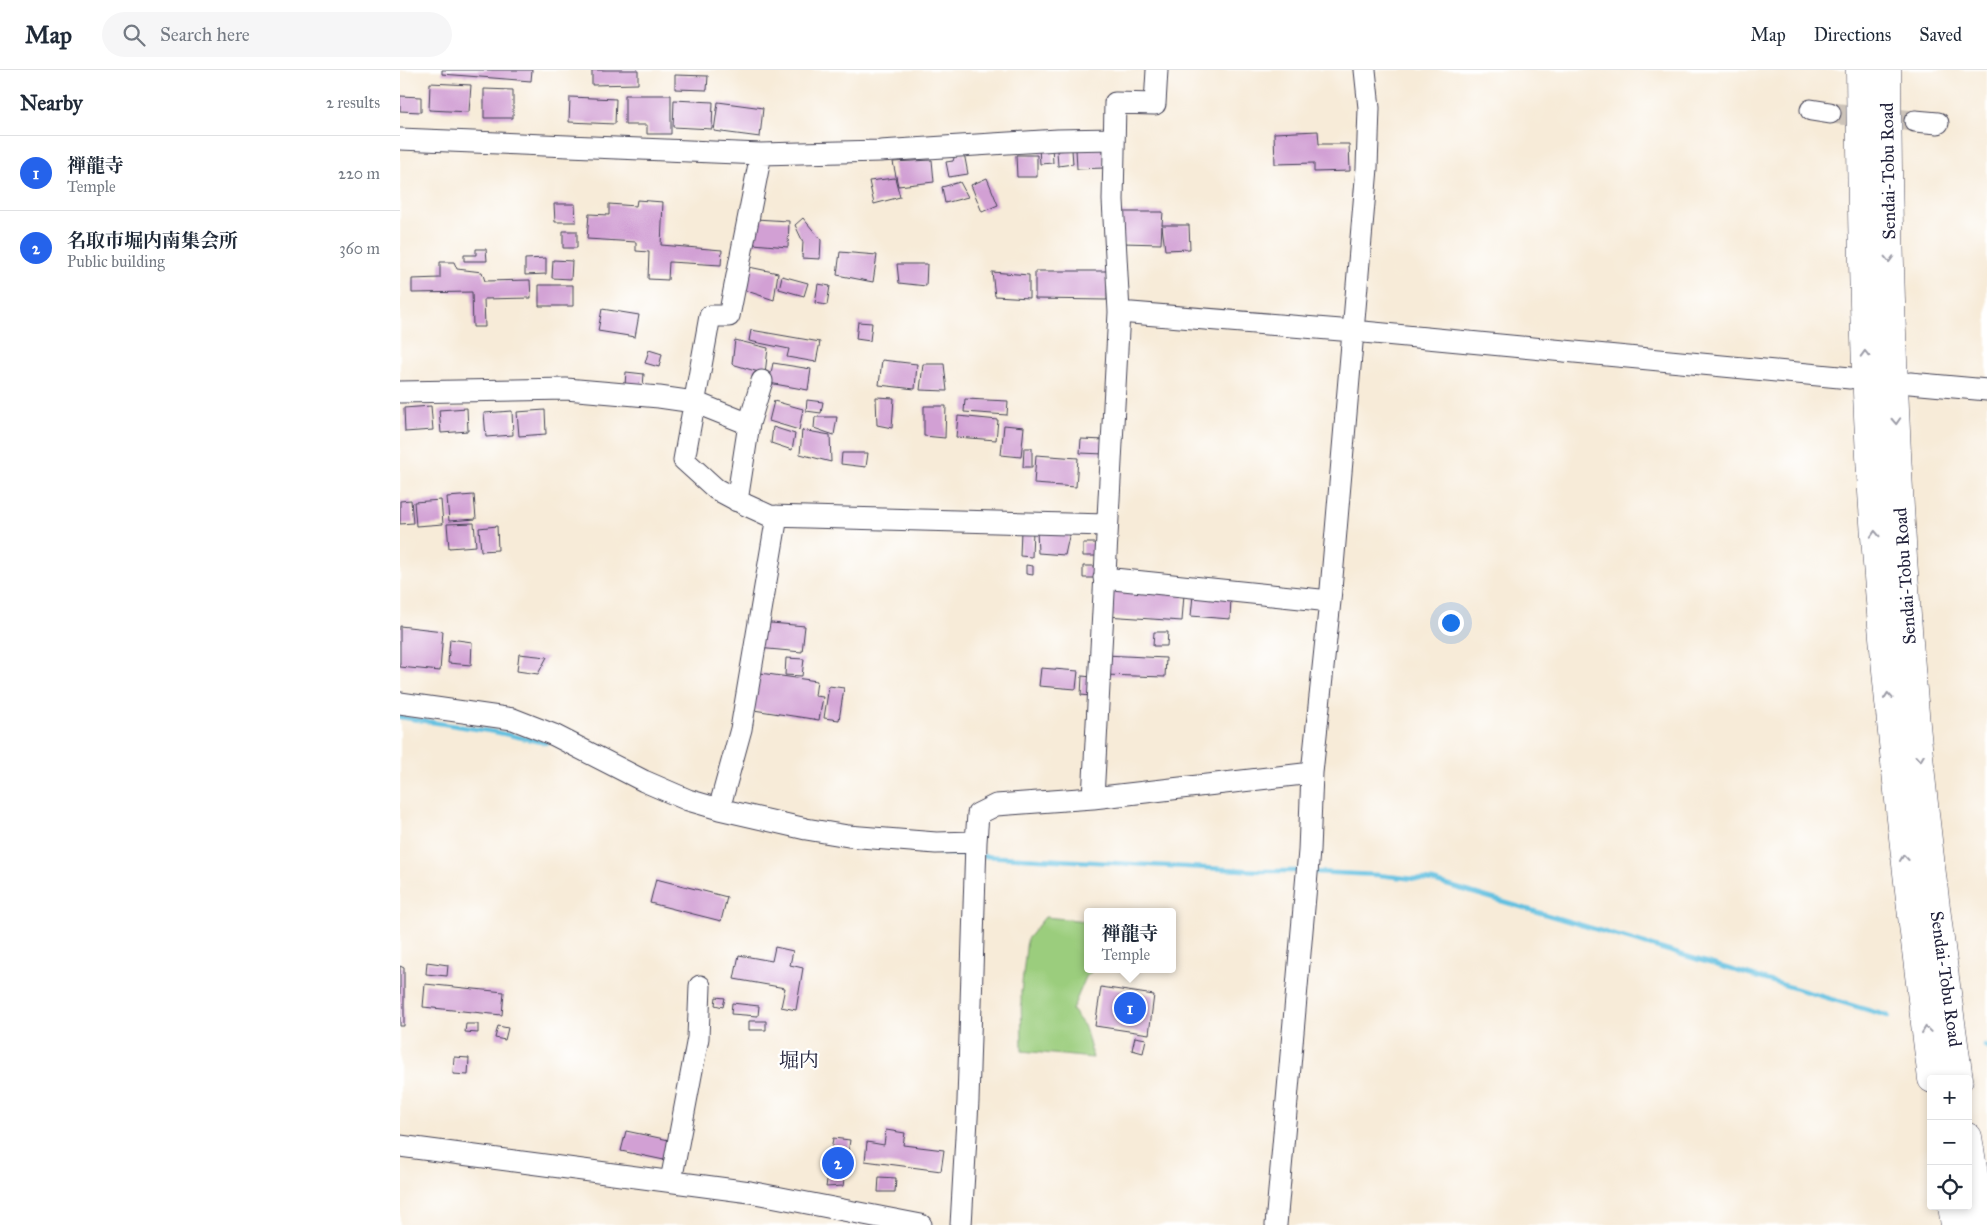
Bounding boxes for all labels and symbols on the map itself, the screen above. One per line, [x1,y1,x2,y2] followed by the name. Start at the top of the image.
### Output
[1876,102,1900,240] street label: Sendai-Tobu Road
[1884,255,1894,263] one-way arrow
[1860,350,1871,358] one-way arrow
[1890,417,1901,425] one-way arrow
[1889,507,1921,645] street label: Sendai-Tobu Road
[1869,530,1880,538] one-way arrow
[1438,610,1464,636] your location
[1883,692,1894,700] one-way arrow
[1914,754,1925,762] one-way arrow
[1899,853,1910,861] one-way arrow
[1926,910,1966,1048] street label: Sendai-Tobu Road
[1114,989,1146,1027] pin: 1
[1921,1026,1932,1034] one-way arrow
[779,1048,819,1072] district label: 堀内
[822,1144,854,1182] pin: 2

